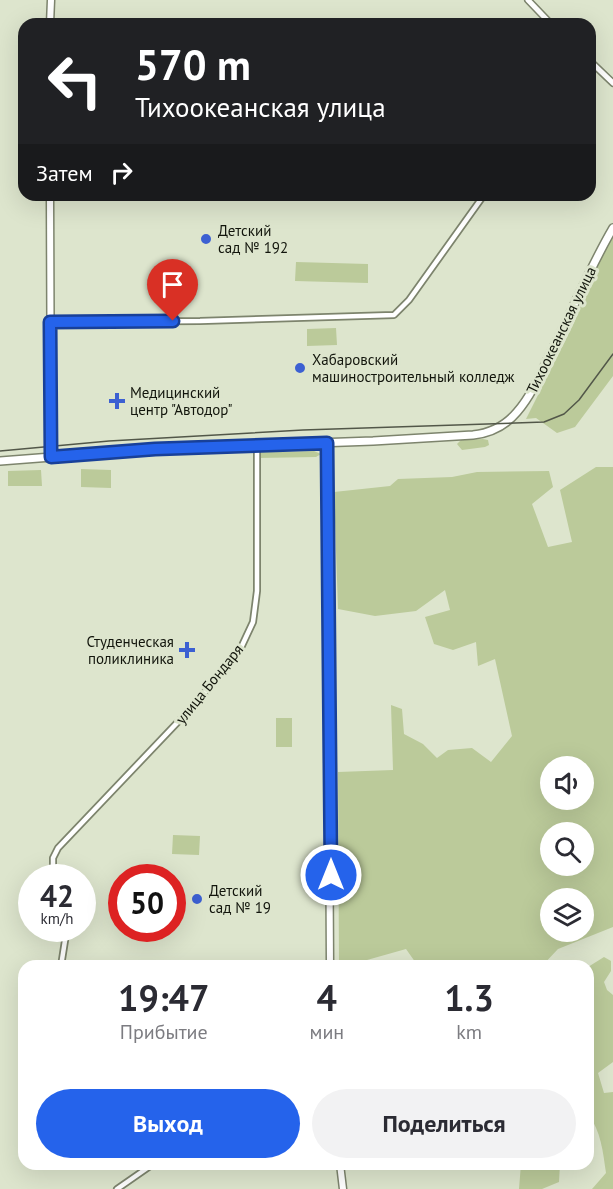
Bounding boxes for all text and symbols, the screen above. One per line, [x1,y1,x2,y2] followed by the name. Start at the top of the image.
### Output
[135,37,251,92] text: 570 m
[36,42,114,120] icon: left
[135,90,386,124] text: Тихоокеанская улица
[105,156,138,189] icon: right
[36,159,93,187] text: Затем
[218,221,288,257] place label: Детский сад № 192
[199,232,213,246] marker: Детский сад № 192
[147,259,198,321] pin
[522,263,600,397] street label: Тихоокеанская улица
[156,268,189,301] icon: arrive
[312,350,514,386] place label: Хабаровский машиностроительный колледж
[293,361,307,375] marker: Хабаровский машиностроительный колледж
[130,383,233,419] place label: Медицинский центр "Автодор"
[108,392,126,410] marker: Медицинский центр "Автодор"
[86,632,174,668] place label: Студенческая поликлиника
[171,640,247,728] street label: улица Бондаря
[178,641,196,659] marker: Студенческая поликлиника
[540,756,594,942] map controls
[540,756,594,810] button: sound
[540,822,594,876] button: search
[299,843,363,907] position arrow
[108,864,186,942] speed limit sign: 50
[40,876,74,915] text: 42
[209,881,271,917] place label: Детский сад № 19
[540,888,594,942] button: layers
[190,892,204,906] marker: Детский сад № 19
[41,909,73,928] text: km/h
[118,974,209,1021] text: 19:47
[317,974,337,1021] text: 4
[444,974,494,1021] text: 1.3
[120,1019,208,1045] text: Прибытие
[310,1019,344,1045] text: мин
[456,1019,482,1045] text: km
[36,1089,300,1158] button: Выход
[312,1089,576,1158] button: Поделиться

